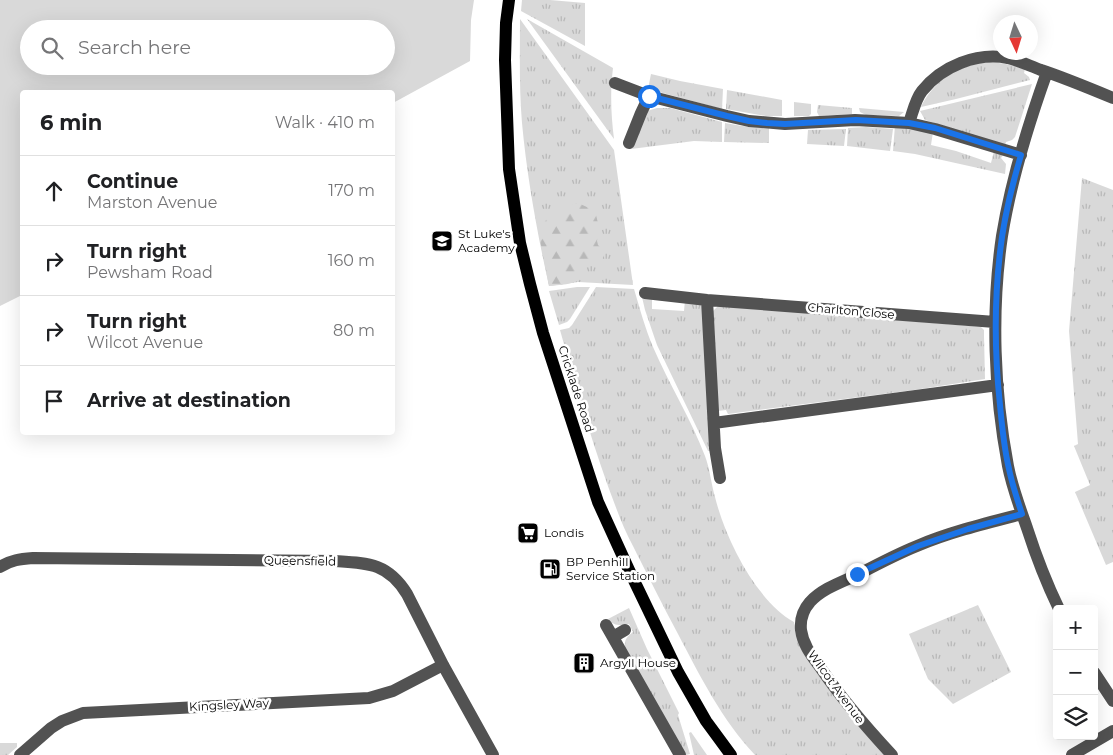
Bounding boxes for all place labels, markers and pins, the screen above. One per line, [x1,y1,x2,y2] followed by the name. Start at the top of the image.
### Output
[458,226,515,255] place label: St Luke's Academy
[430,229,454,253] school or university icon: St Luke's Academy
[516,521,540,545] supermarket icon: Londis
[544,525,584,540] place label: Londis
[566,554,655,583] place label: BP Penhill Service Station
[538,557,562,581] fuel station icon: BP Penhill Service Station
[572,651,596,675] building icon: Argyll House
[600,655,676,670] place label: Argyll House

